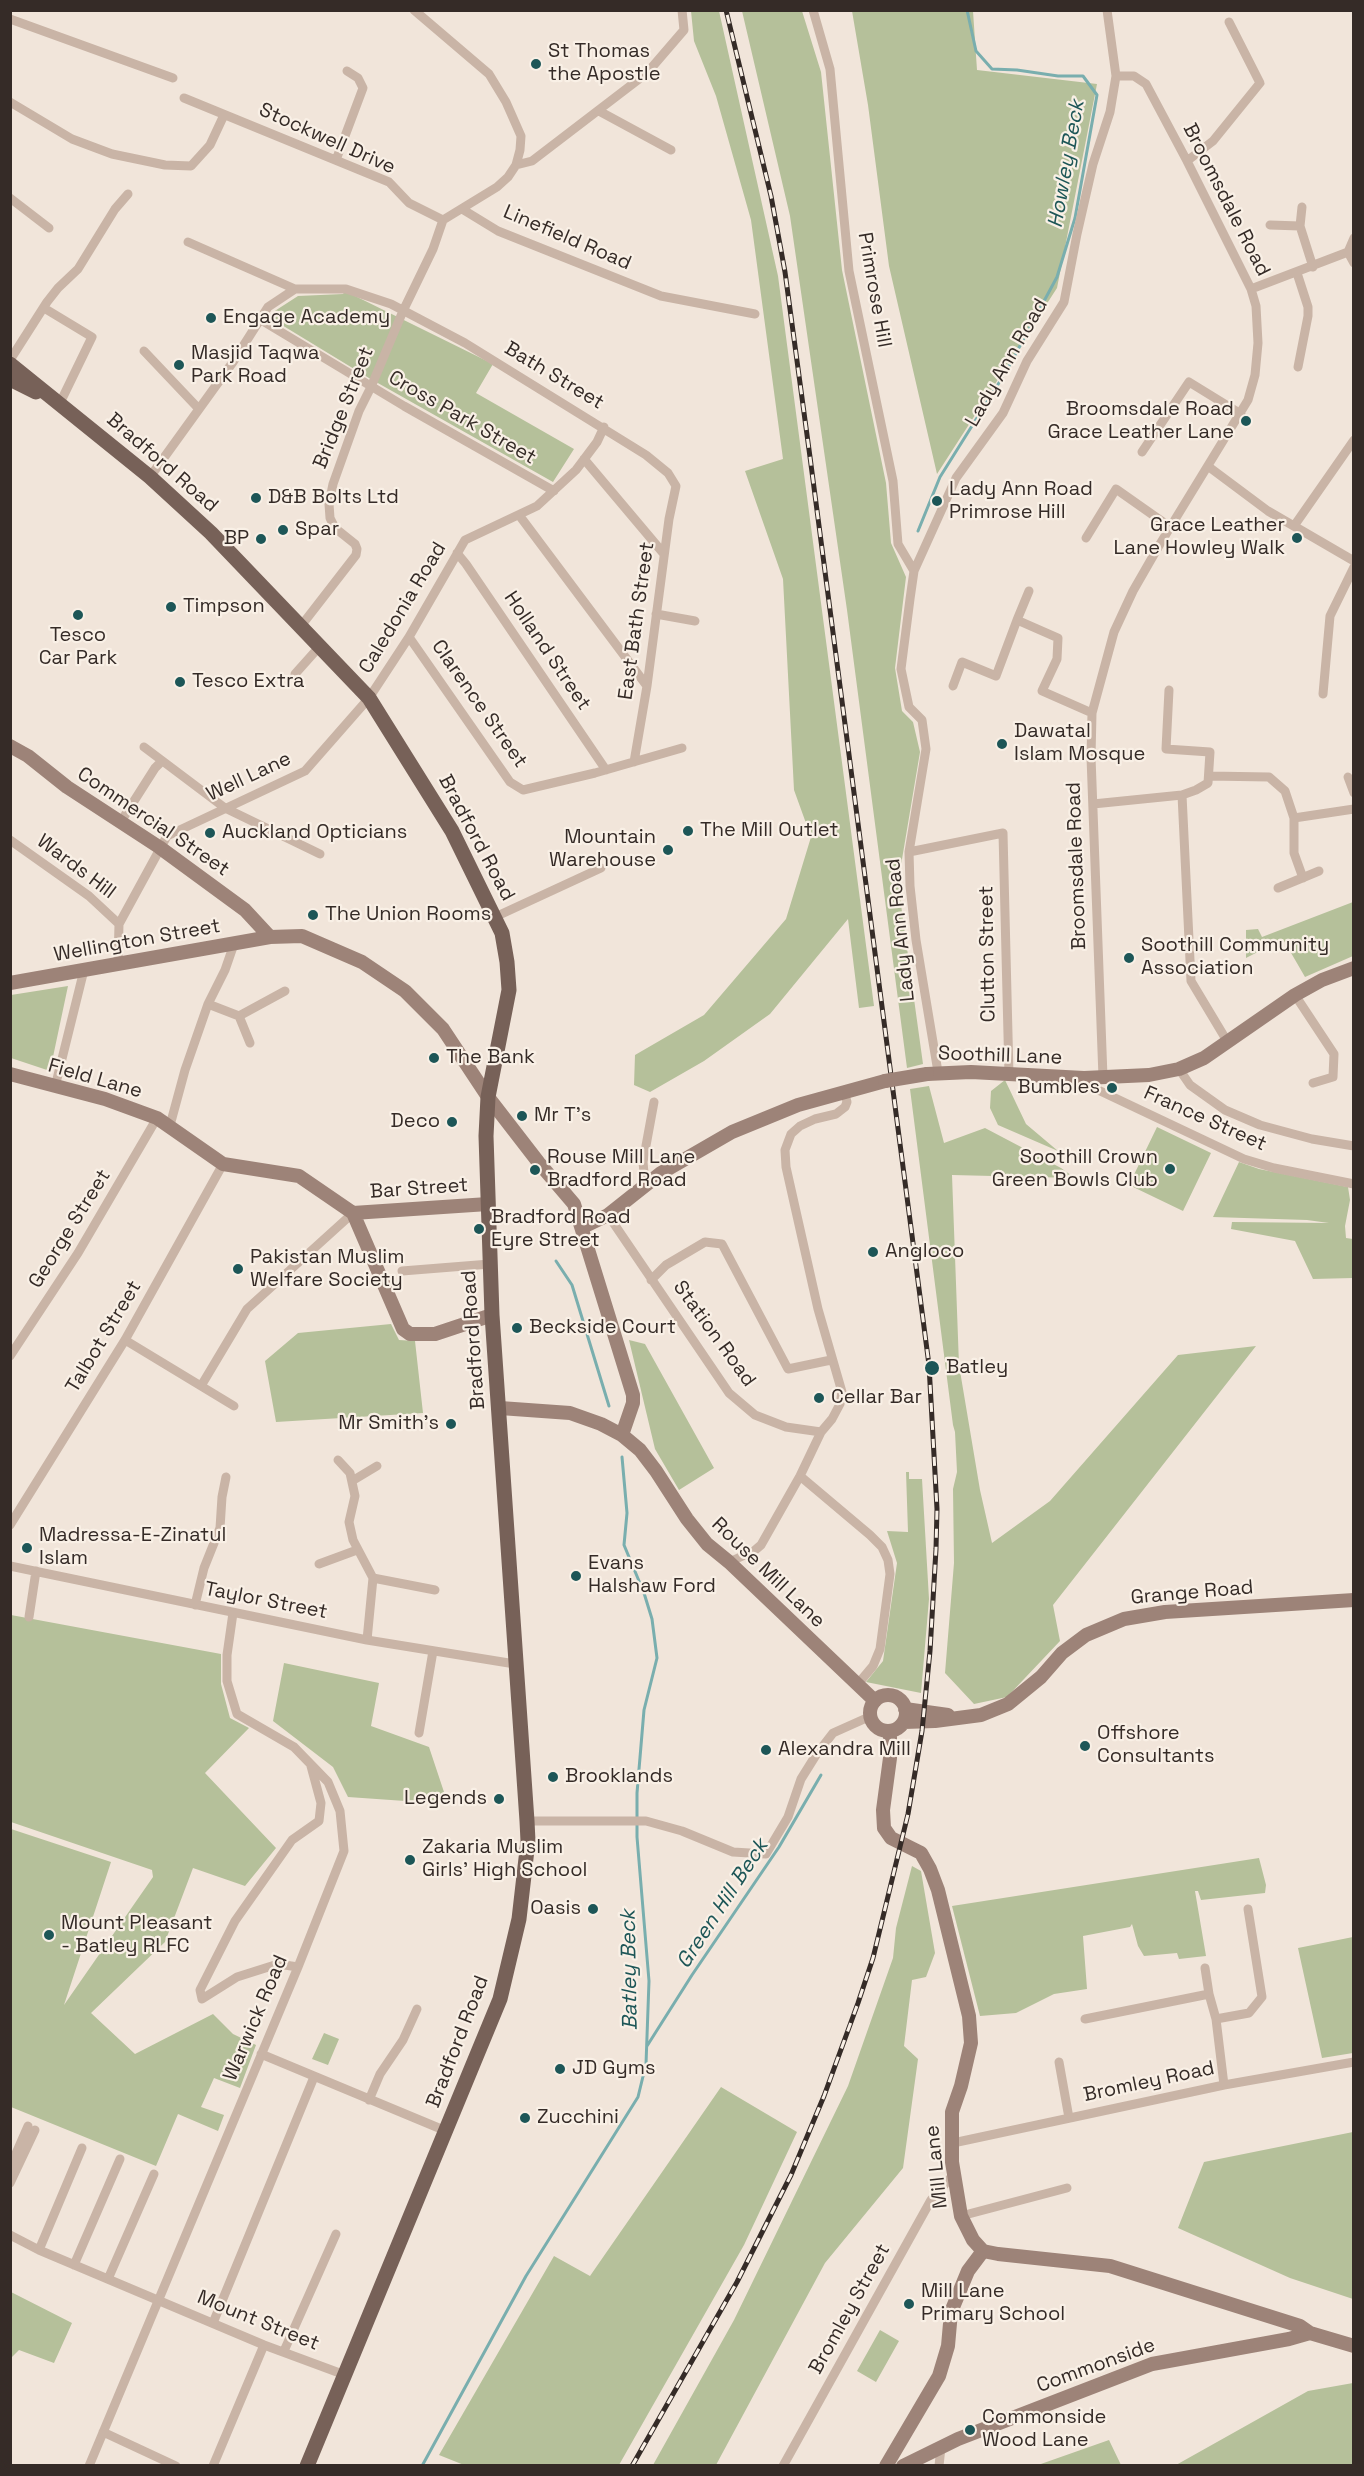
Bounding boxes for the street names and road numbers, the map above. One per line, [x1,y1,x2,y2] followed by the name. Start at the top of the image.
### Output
[255,98,399,180] street label: Stockwell Drive
[1177,120,1275,280] street label: Broomsdale Road
[499,200,635,276] street label: Linefield Road
[852,231,896,349] street label: Primrose Hill
[961,295,1053,431] street label: Lady Ann Road
[500,337,608,415] street label: Bath Street
[309,343,379,473] street label: Bridge Street
[384,366,540,470] street label: Cross Park Street
[101,408,223,518] street label: Bradford Road
[354,538,452,678] street label: Caledonia Road
[614,541,660,701] street label: East Bath Street
[498,587,596,715] street label: Holland Street
[426,635,532,773] street label: Clarence Street
[203,747,295,807] street label: Well Lane
[72,762,234,882] street label: Commercial Street
[433,771,519,905] street label: Bradford Road
[1062,782,1092,950] street label: Broomsdale Road
[32,830,120,904] street label: Wards Hill
[882,857,920,1003] street label: Lady Ann Road
[975,886,1001,1022] street label: Clutton Street
[52,915,222,967] street label: Wellington Street
[937,1042,1063,1070] street label: Soothill Lane
[45,1054,145,1104] street label: Field Lane
[1140,1081,1270,1157] street label: France Street
[24,1165,116,1293] street label: George Street
[369,1174,469,1204] street label: Bar Street
[457,1270,491,1410] street label: Bradford Road
[667,1276,761,1392] street label: Station Road
[61,1277,147,1397] street label: Talbot Street
[706,1513,830,1633] street label: Rouse Mill Lane
[1130,1576,1254,1610] street label: Grange Road
[203,1577,329,1625] street label: Taylor Street
[219,1952,293,2084] street label: Warwick Road
[422,1973,494,2111] street label: Bradford Road
[1081,2056,1217,2108] street label: Bromley Road
[921,2124,953,2210] street label: Mill Lane
[804,2240,896,2378] street label: Bromley Street
[194,2286,322,2356] street label: Mount Street
[1033,2333,1159,2399] street label: Commonside

